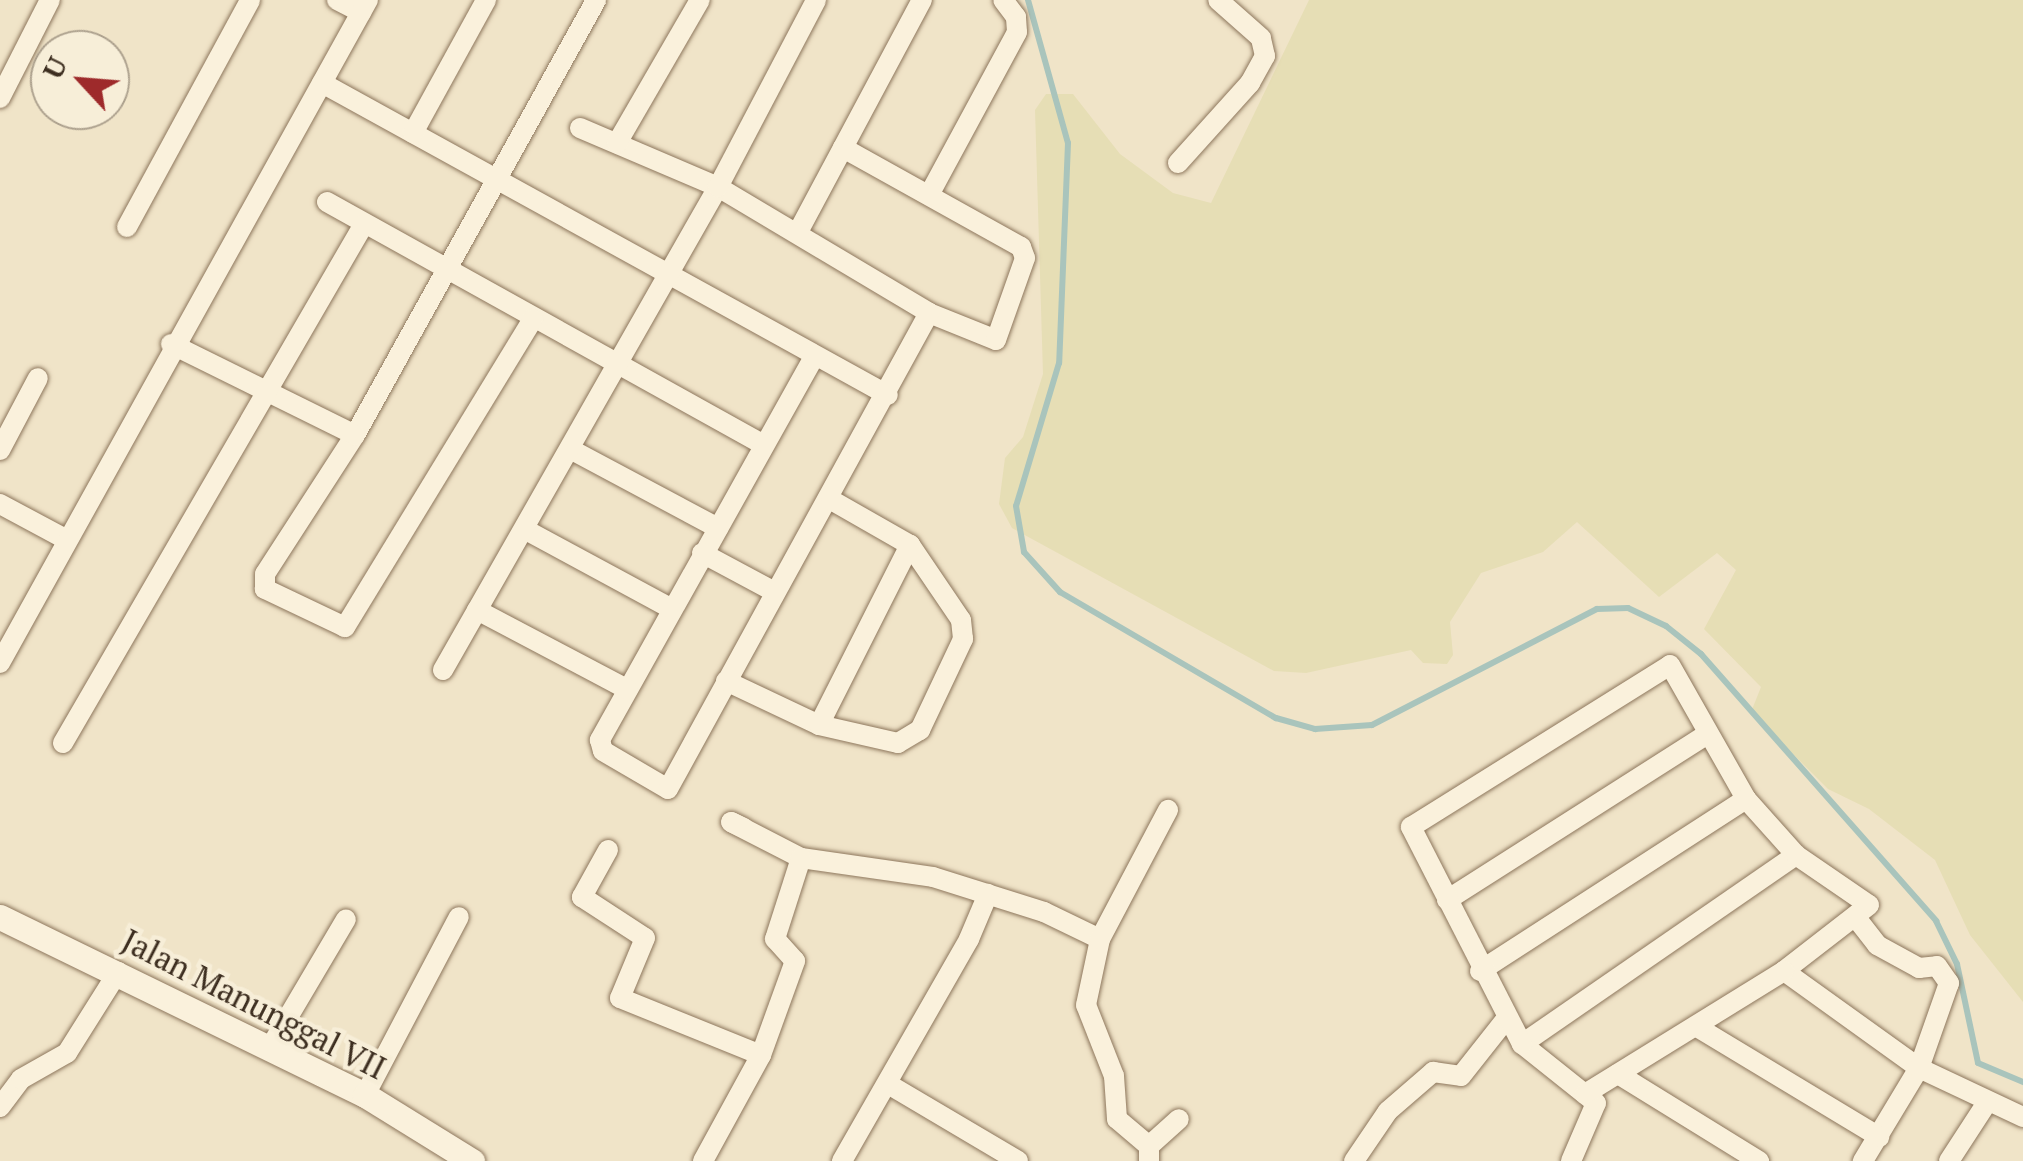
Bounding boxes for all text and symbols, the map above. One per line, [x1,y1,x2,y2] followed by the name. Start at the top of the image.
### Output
[30,30,130,130] north arrow
[33,50,75,85] text: U
[115,921,393,1087] street label: Jalan Manunggal VII

